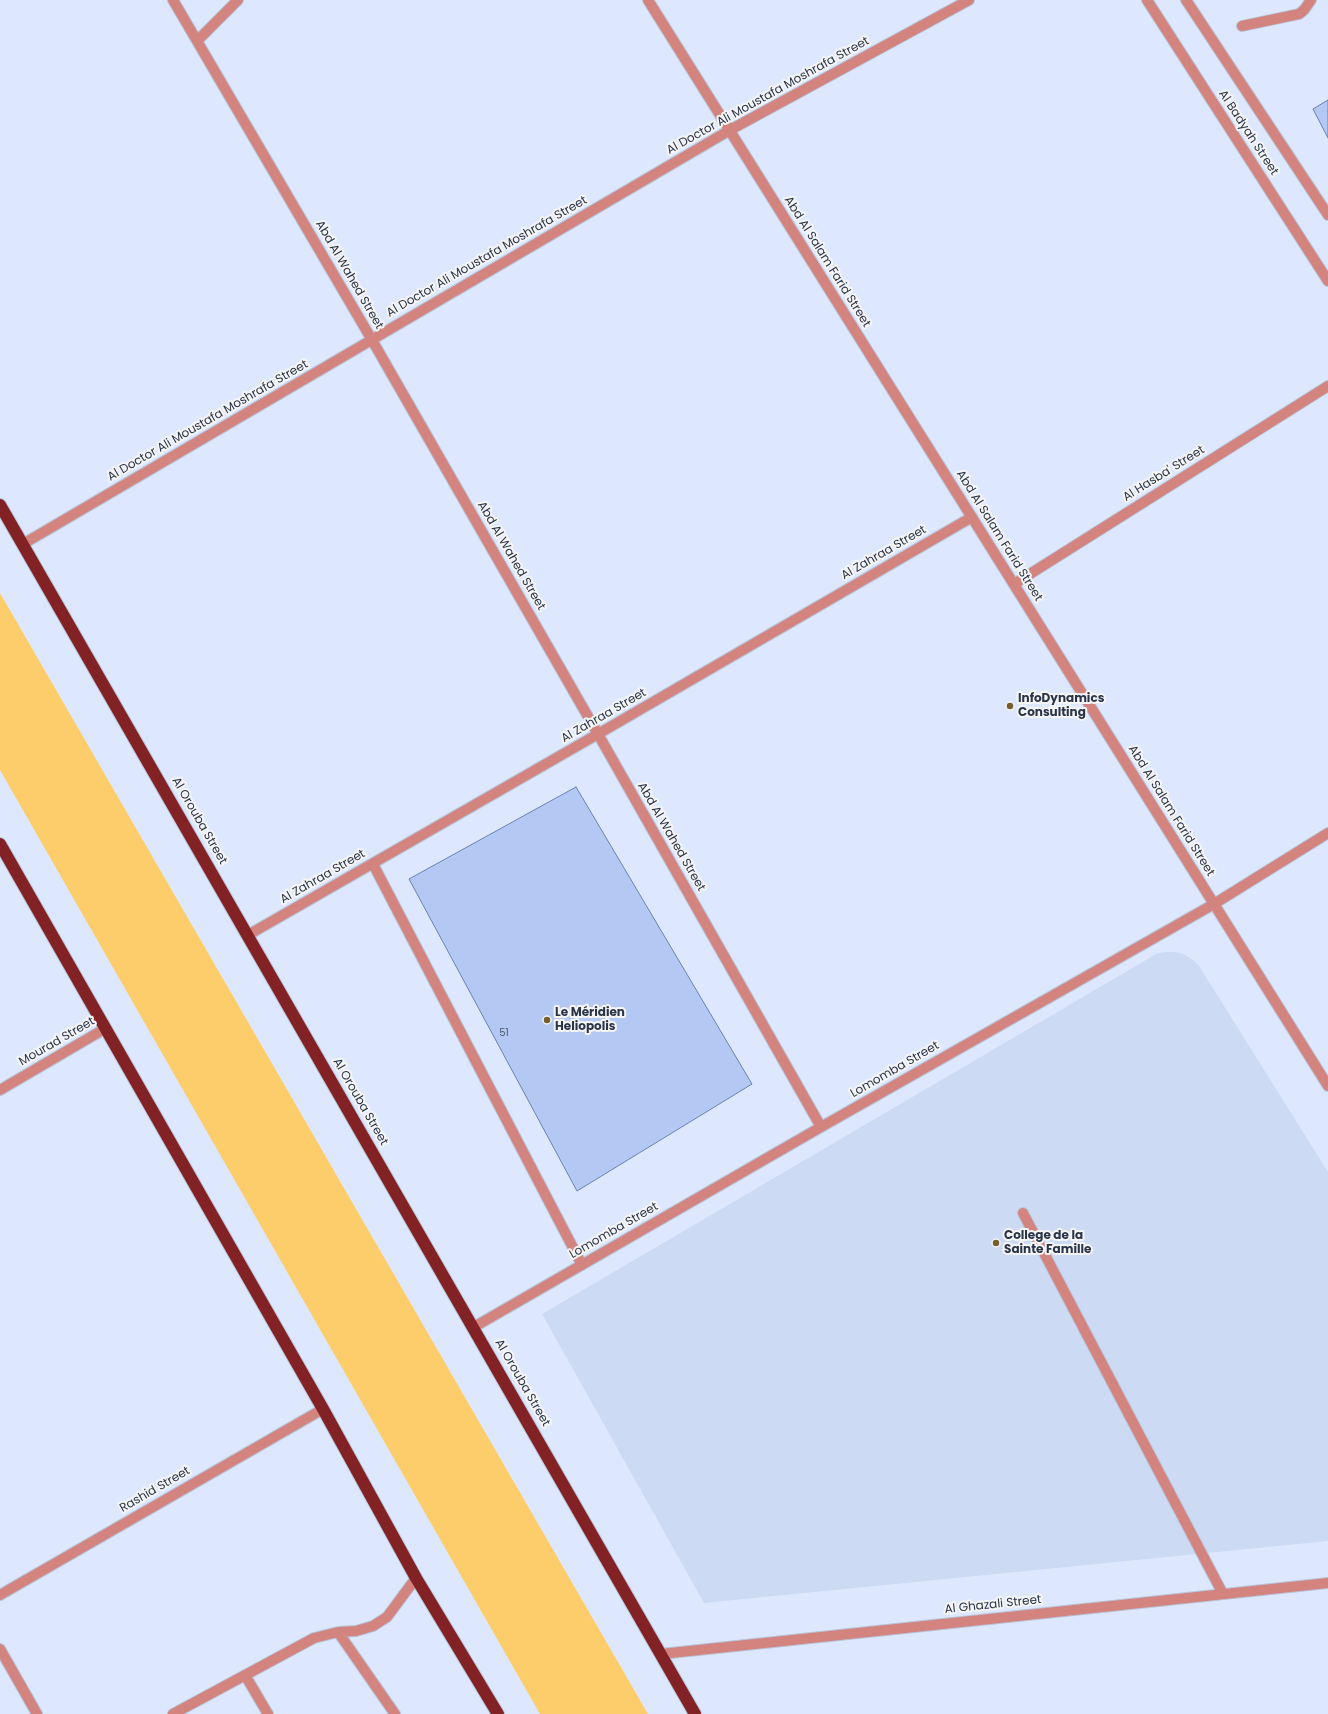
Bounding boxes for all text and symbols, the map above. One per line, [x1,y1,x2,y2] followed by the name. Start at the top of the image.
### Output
[664,34,872,158] street label: Al Doctor Ali Moustafa Moshrafa Street
[1215,88,1281,178] street label: Al Badyah Street
[384,193,590,321] street label: Al Doctor Ali Moustafa Moshrafa Street
[781,194,873,330] street label: Abd Al Salam Farid Street
[312,218,386,332] street label: Abd Al Wahed Street
[105,357,311,485] street label: Al Doctor Ali Moustafa Moshrafa Street
[1121,443,1207,505] street label: Al Hasba' Street
[953,468,1045,604] street label: Abd Al Salam Farid Street
[474,499,548,613] street label: Abd Al Wahed Street
[839,523,929,583] street label: Al Zahraa Street
[559,686,649,746] street label: Al Zahraa Street
[1018,692,1104,720] place label: InfoDynamics Consulting
[1005,701,1015,711] marker: InfoDynamics Consulting
[1125,743,1217,879] street label: Abd Al Salam Farid Street
[168,775,230,867] street label: Al Orouba Street
[634,780,708,894] street label: Abd Al Wahed Street
[278,847,368,907] street label: Al Zahraa Street
[555,1006,625,1034] place label: Le Méridien Heliopolis
[17,1015,97,1069] street label: Mourad Street
[542,1015,552,1025] marker: Le Méridien Heliopolis
[499,1027,509,1039] house number: 51
[848,1039,942,1101] street label: Lomomba Street
[329,1056,391,1148] street label: Al Orouba Street
[567,1200,661,1262] street label: Lomomba Street
[1004,1229,1091,1257] place label: College de la Sainte Famille
[991,1238,1001,1248] marker: College de la Sainte Famille
[491,1337,553,1429] street label: Al Orouba Street
[117,1464,193,1516] street label: Rashid Street
[944,1593,1042,1617] street label: Al Ghazali Street

